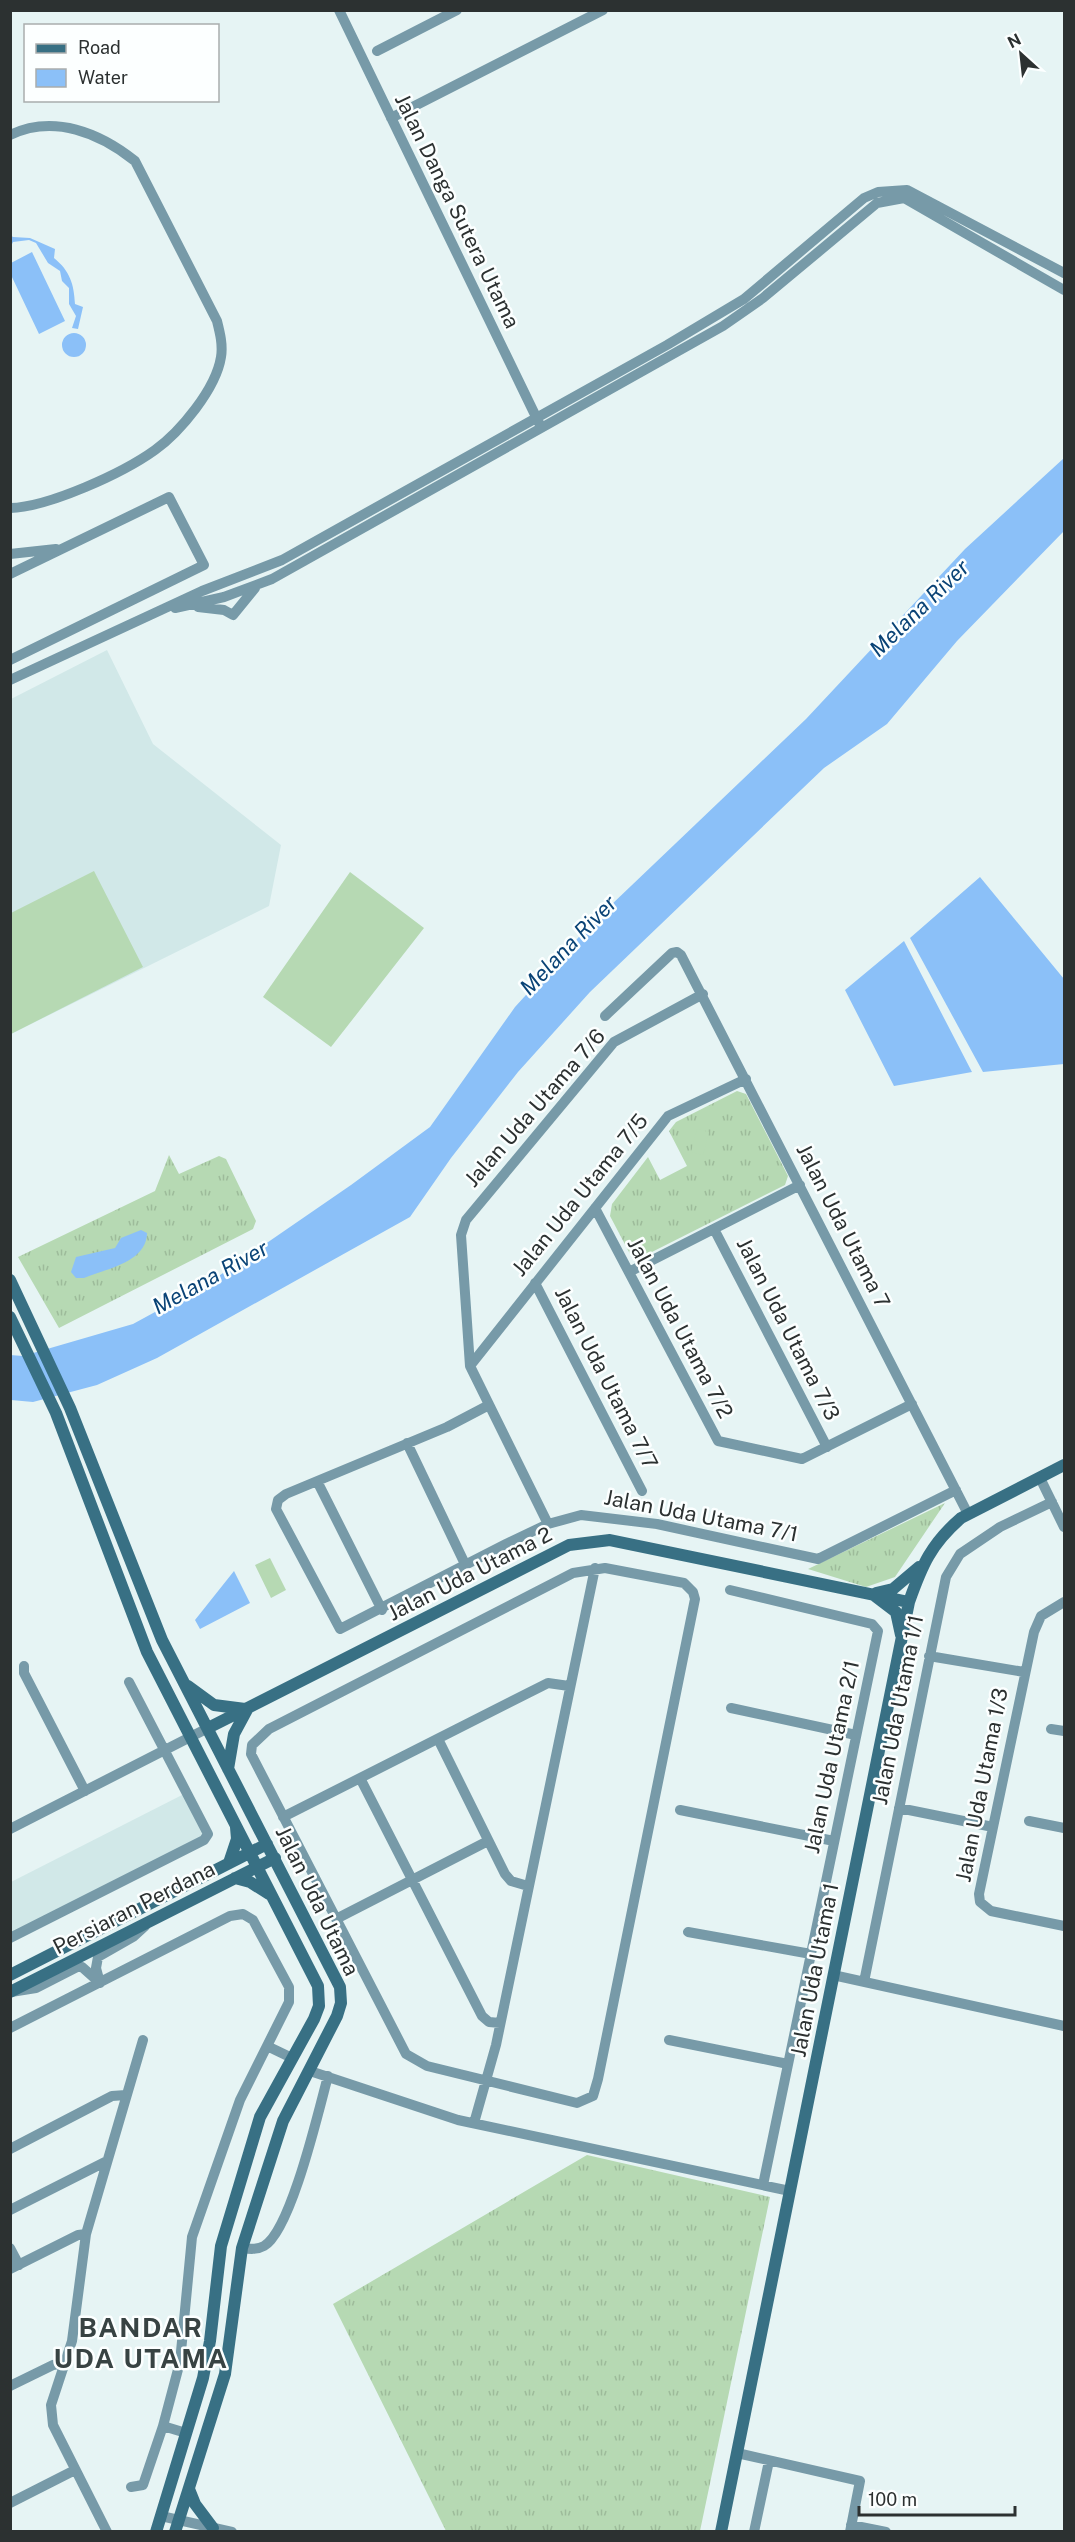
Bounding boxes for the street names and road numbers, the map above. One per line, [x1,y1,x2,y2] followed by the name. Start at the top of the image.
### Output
[390,90,525,332] street label: Jalan Danga Sutera Utama
[459,1023,610,1192] street label: Jalan Uda Utama 7/6
[506,1108,653,1281] street label: Jalan Uda Utama 7/5
[791,1139,896,1312] street label: Jalan Uda Utama 7
[622,1233,739,1422] street label: Jalan Uda Utama 7/2
[732,1233,845,1424] street label: Jalan Uda Utama 7/3
[550,1283,663,1473] street label: Jalan Uda Utama 7/7
[602,1484,800,1547] street label: Jalan Uda Utama 7/1
[384,1521,556,1626] street label: Jalan Uda Utama 2
[867,1613,928,1807] street label: Jalan Uda Utama 1/1
[799,1658,864,1856] street label: Jalan Uda Utama 2/1
[950,1686,1013,1884] street label: Jalan Uda Utama 1/3
[270,1822,364,1980] street label: Jalan Uda Utama
[49,1856,219,1959] street label: Persiaran Perdana
[785,1881,844,2059] street label: Jalan Uda Utama 1

